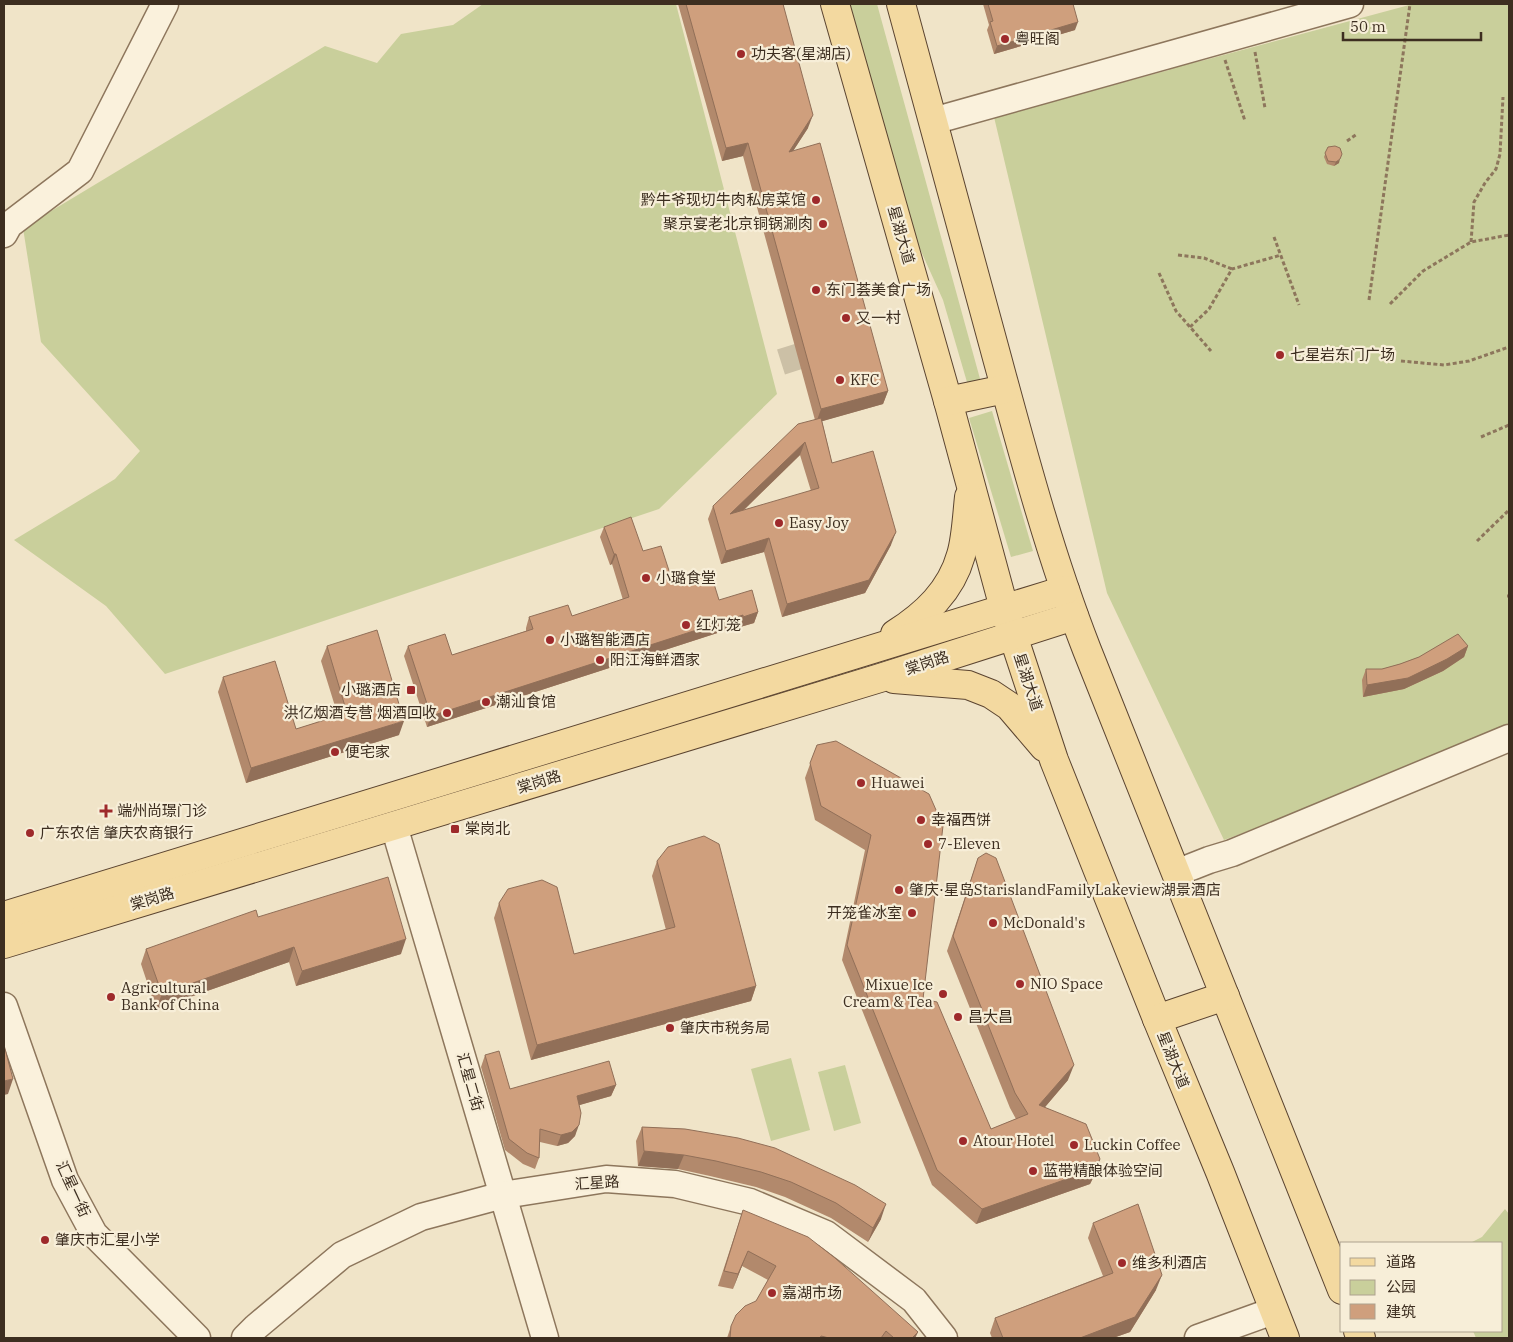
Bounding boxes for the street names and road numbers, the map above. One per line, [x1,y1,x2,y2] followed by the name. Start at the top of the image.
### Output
[884,203,919,266] street label: 星湖大道
[903,647,951,679] street label: 棠岗路
[1010,650,1047,713] street label: 星湖大道
[515,766,563,797] street label: 棠岗路
[128,883,176,914] street label: 棠岗路
[1153,1028,1194,1091] street label: 星湖大道
[453,1050,488,1113] street label: 汇星二街
[52,1158,95,1220] street label: 汇星一街
[574,1171,620,1194] street label: 汇星路

